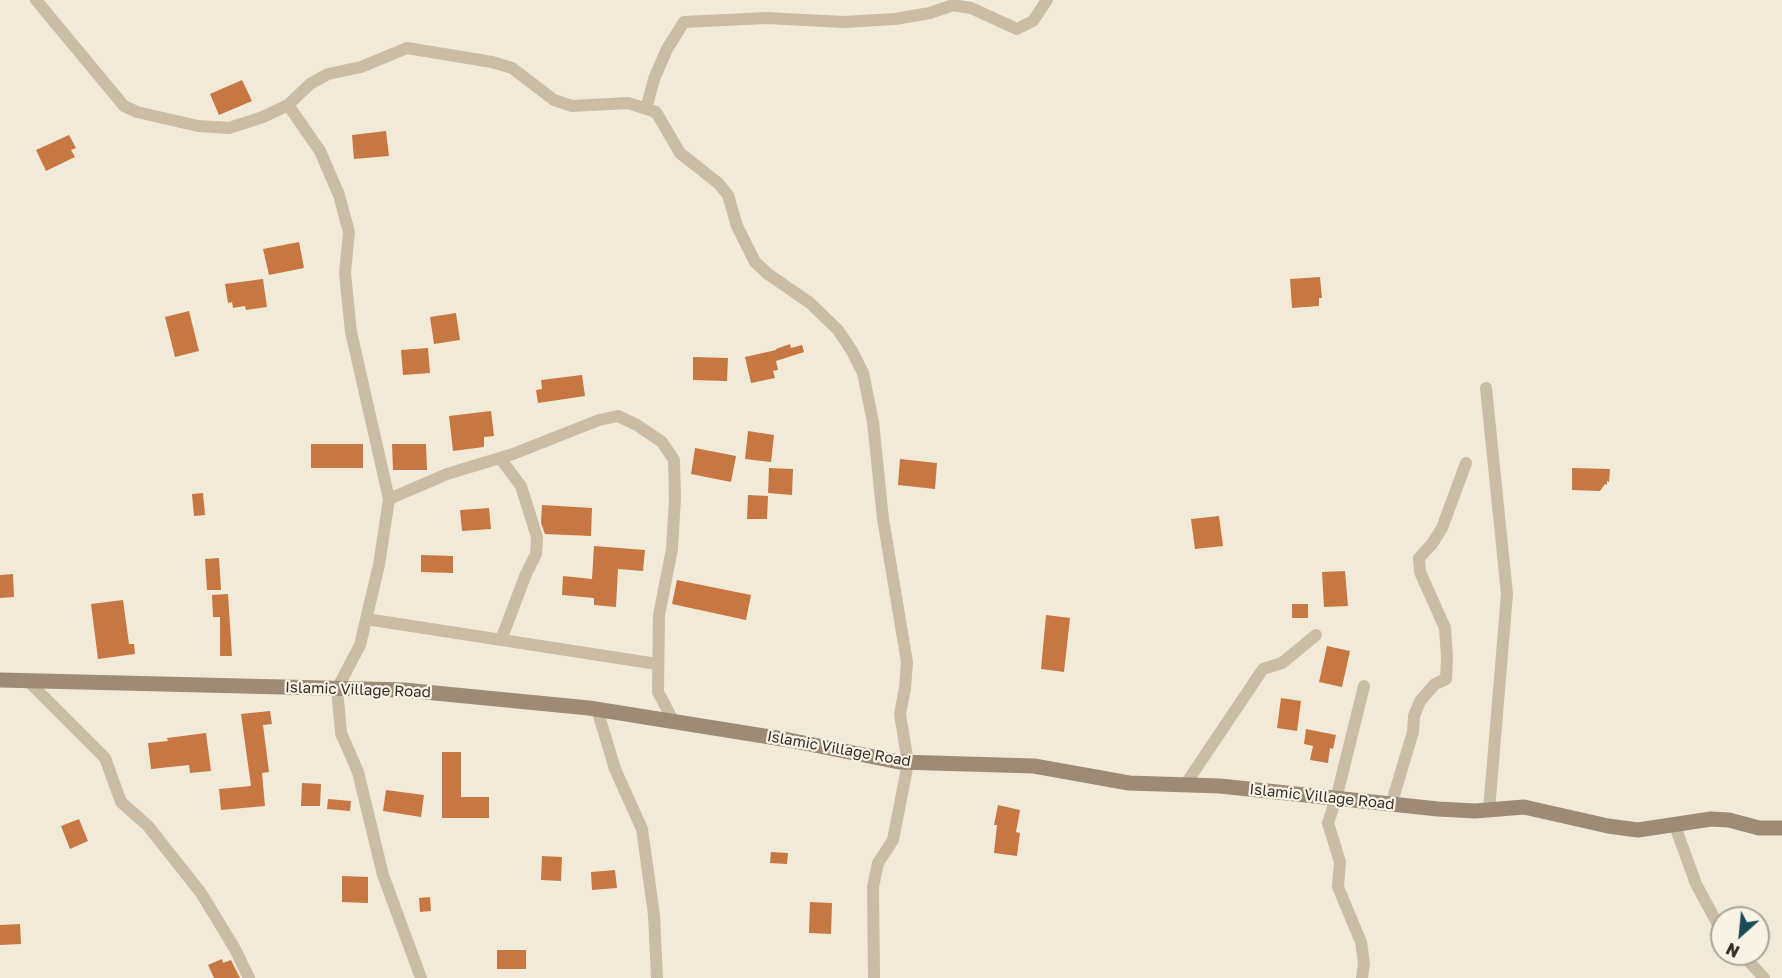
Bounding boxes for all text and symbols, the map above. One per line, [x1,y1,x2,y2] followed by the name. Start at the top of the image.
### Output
[285,678,431,702] street label: Islamic Village Road
[766,727,912,771] street label: Islamic Village Road
[1249,780,1395,814] street label: Islamic Village Road
[1710,906,1770,966] north arrow
[1723,939,1743,962] text: N

